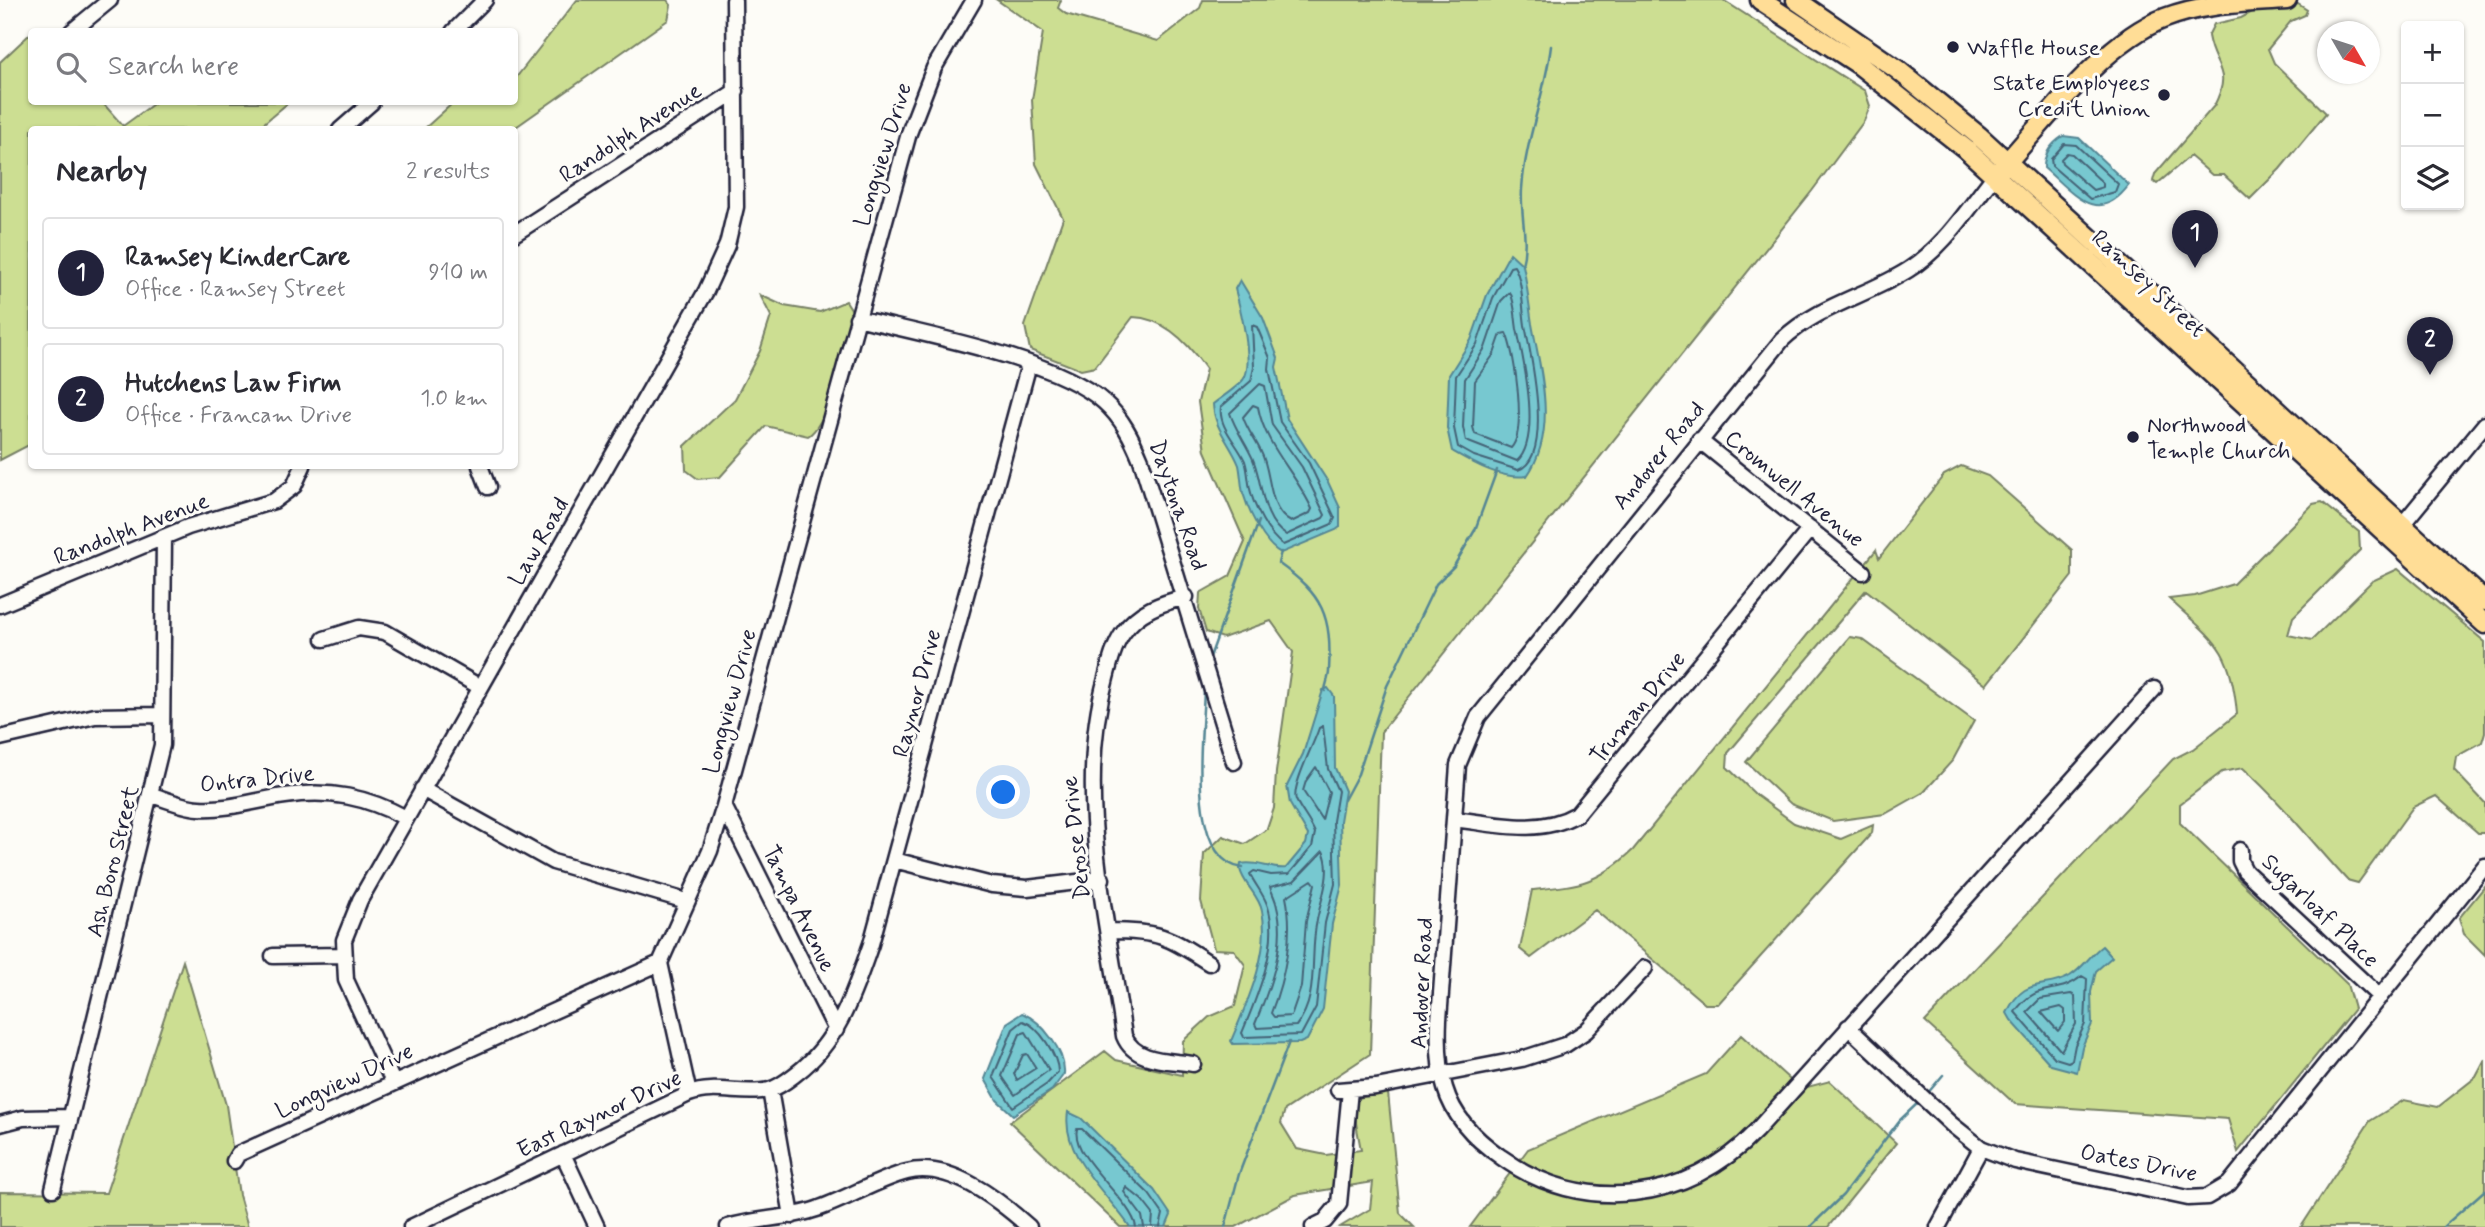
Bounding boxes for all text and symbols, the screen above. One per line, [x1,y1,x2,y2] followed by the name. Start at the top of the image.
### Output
[2317,21,2380,84] north arrow
[2401,21,2464,210] map controls
[2401,21,2464,84] button: +
[28,28,518,105] search box
[1967,34,2100,64] place label: Waffle House
[1945,39,1961,55] marker: Waffle House
[52,48,90,86] icon: search
[108,50,239,84] text: Search here
[1993,69,2150,125] place label: State Employees Credit Union
[554,76,708,191] street label: Randolph Avenue
[848,79,922,231] street label: Longview Drive
[2401,84,2464,147] button: −
[2156,87,2172,103] marker: State Employees Credit Union
[2401,147,2464,210] button: layers
[56,152,147,191] text: Nearby
[406,157,490,187] text: 2 results
[2172,210,2218,268] pin: 1
[2084,224,2211,345] street label: Ramsey Street
[125,241,350,275] text: Ramsey KinderCare
[76,258,86,288] text: 1
[428,258,488,288] text: 910 m
[125,275,346,305] text: Office · Ramsey Street
[2407,317,2453,375] pin: 2
[125,367,341,401] text: Hutchens Law Firm
[75,384,87,414] text: 2
[420,384,488,414] text: 1.0 km
[1607,396,1713,517] street label: Andover Road
[125,401,352,431] text: Office · Francam Drive
[2147,411,2291,467] place label: Northwood Temple Church
[1718,424,1870,555] street label: Cromwell Avenue
[2125,429,2141,445] marker: Northwood Temple Church
[1141,436,1213,575] street label: Daytona Road
[50,486,214,573] street label: Randolph Avenue
[503,493,577,591] street label: Law Road
[697,626,767,778] street label: Longview Drive
[886,626,949,761] street label: Raynor Drive
[1584,646,1693,771] street label: Truman Drive
[199,759,316,801] street label: Ontra Drive
[1056,774,1098,901] street label: Derose Drive
[986,775,1020,809] your location
[81,782,147,940] street label: Ash Boro Street
[755,840,842,977] street label: Tampa Avenue
[2253,848,2385,977] street label: Sugarloaf Place
[1405,917,1441,1050] street label: Andover Road
[271,1037,419,1129] street label: Longview Drive
[513,1064,687,1166] street label: East Raynor Drive
[2077,1138,2200,1190] street label: Oates Drive

